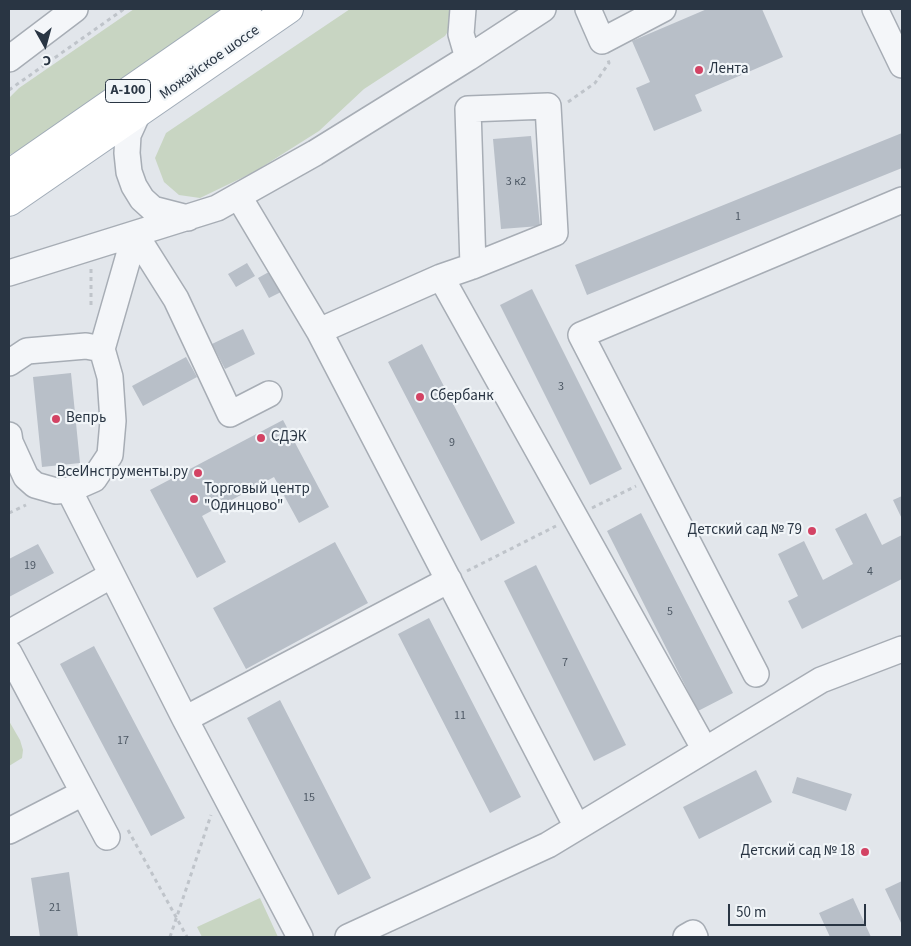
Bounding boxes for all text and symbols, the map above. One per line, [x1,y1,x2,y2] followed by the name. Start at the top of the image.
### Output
[20,20,70,70] north arrow
[157,22,263,104] street label: Можайское шоссе
[42,49,52,70] text: С
[709,61,748,79] place label: Лента
[693,64,705,76] marker: Лента
[106,80,150,102] road number: А-100
[506,175,526,189] house number: 3 к2
[735,210,741,224] house number: 1
[558,380,564,394] house number: 3
[430,388,494,406] place label: Сбербанк
[414,391,426,403] marker: Сбербанк
[66,410,106,428] place label: Вепрь
[50,413,62,425] marker: Вепрь
[271,429,306,447] place label: СДЭК
[255,432,267,444] marker: СДЭК
[449,436,455,450] house number: 9
[57,464,188,482] place label: ВсеИнструменты.ру
[192,467,204,479] marker: ВсеИнструменты.ру
[204,481,310,516] place label: Торговый центр "Одинцово"
[188,493,200,505] marker: Торговый центр "Одинцово"
[688,522,802,540] place label: Детский сад № 79
[806,525,818,537] marker: Детский сад № 79
[24,559,36,573] house number: 19
[867,565,873,579] house number: 4
[667,605,673,619] house number: 5
[562,656,568,670] house number: 7
[454,709,466,723] house number: 11
[117,734,129,748] house number: 17
[303,791,315,805] house number: 15
[741,843,855,861] place label: Детский сад № 18
[859,846,871,858] marker: Детский сад № 18
[731,894,868,926] scale bar
[49,901,61,915] house number: 21
[736,902,766,923] text: 50 m

